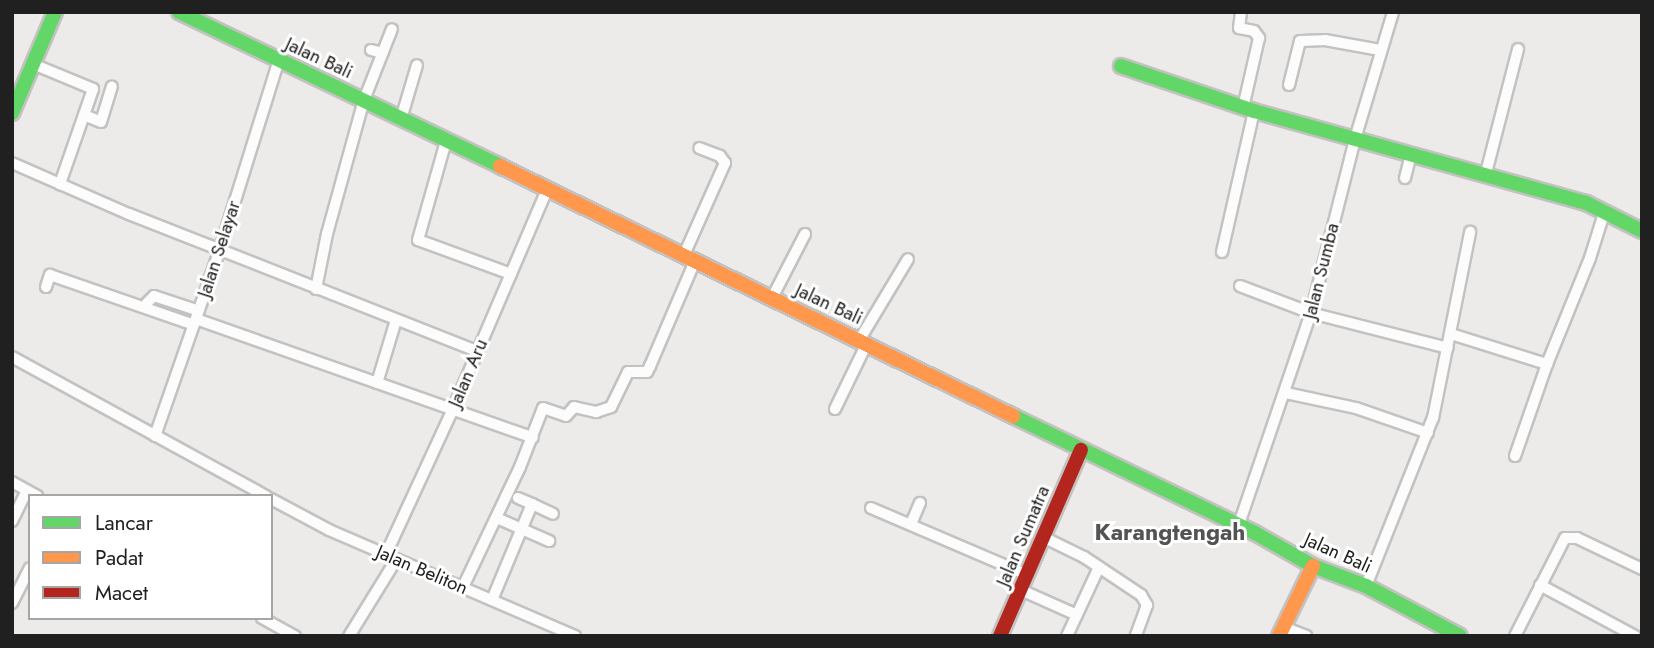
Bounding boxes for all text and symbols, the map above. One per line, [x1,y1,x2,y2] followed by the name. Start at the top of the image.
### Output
[282,32,356,84] street label: Jalan Bali
[193,198,245,300] street label: Jalan Selayar
[1298,221,1344,321] street label: Jalan Sumba
[792,278,866,330] street label: Jalan Bali
[443,335,493,411] street label: Jalan Aru
[992,482,1054,590] street label: Jalan Sumatra
[28,494,273,620] legend
[95,508,153,538] text: Lancar
[1095,518,1245,546] district label: Karangtengah
[1301,528,1375,578] street label: Jalan Bali
[373,540,471,600] street label: Jalan Beliton
[95,543,143,573] text: Padat
[95,578,148,608] text: Macet

